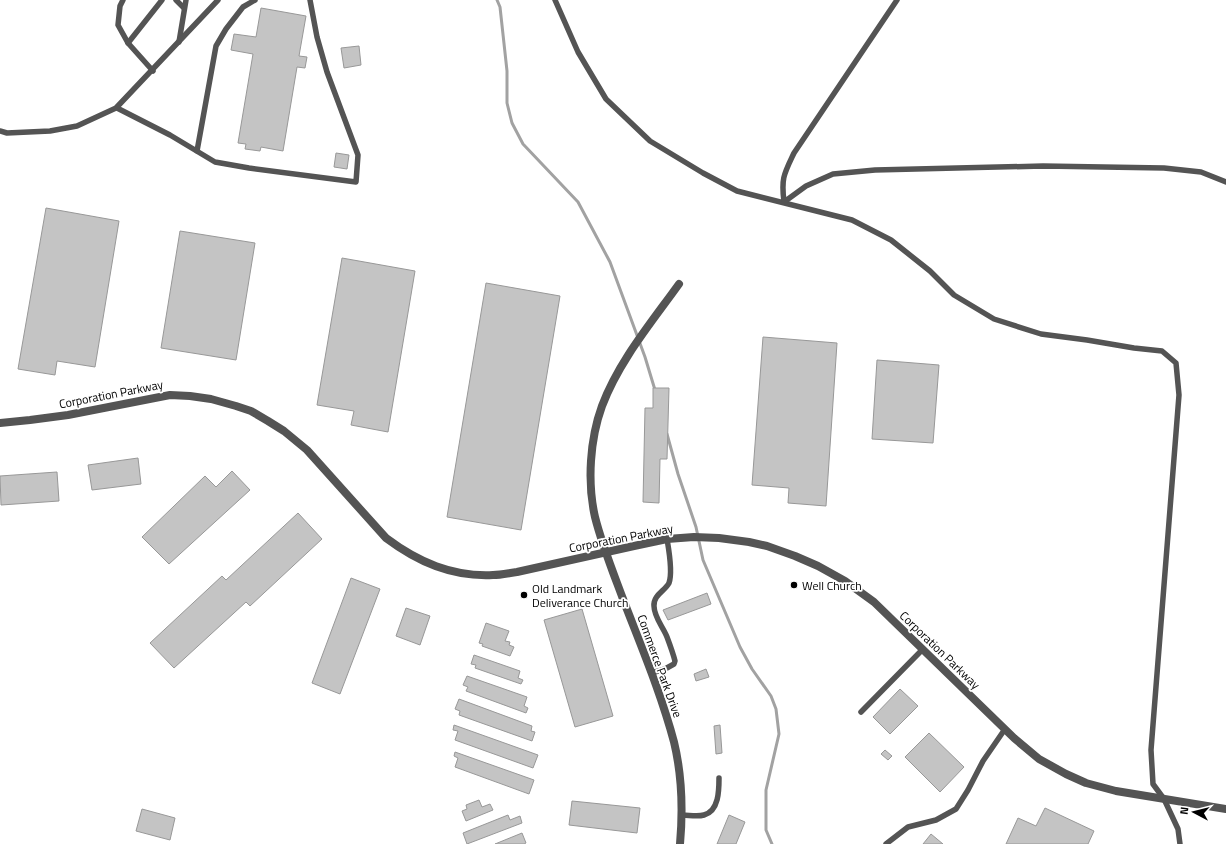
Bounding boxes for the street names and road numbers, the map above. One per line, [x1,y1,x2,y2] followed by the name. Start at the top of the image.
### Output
[57,375,165,413] street label: Corporation Parkway
[567,519,675,557] street label: Corporation Parkway
[895,606,985,694] street label: Corporation Parkway
[632,612,688,720] street label: Commerce Park Drive

